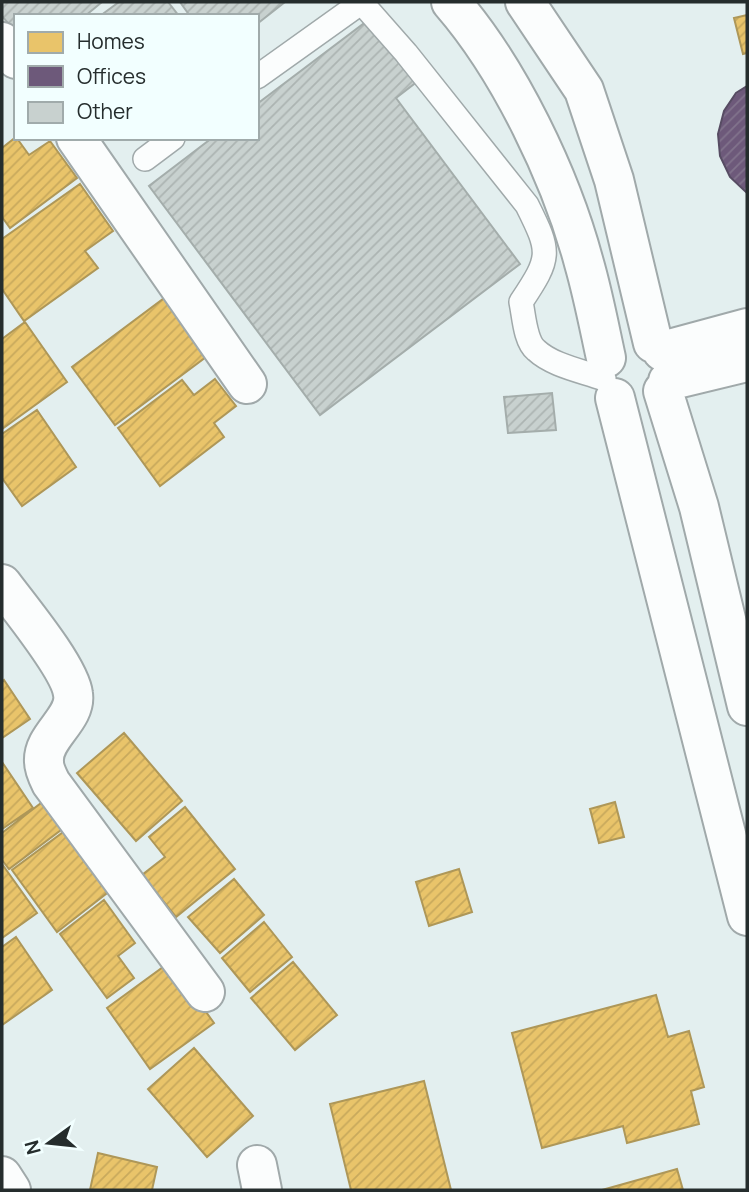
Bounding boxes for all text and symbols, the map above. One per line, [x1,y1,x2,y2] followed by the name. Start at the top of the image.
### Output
[14,14,259,140] legend
[77,27,145,55] text: Homes
[77,62,146,90] text: Offices
[77,97,133,125] text: Other
[14,1108,84,1178] north arrow
[18,1137,47,1157] text: N

